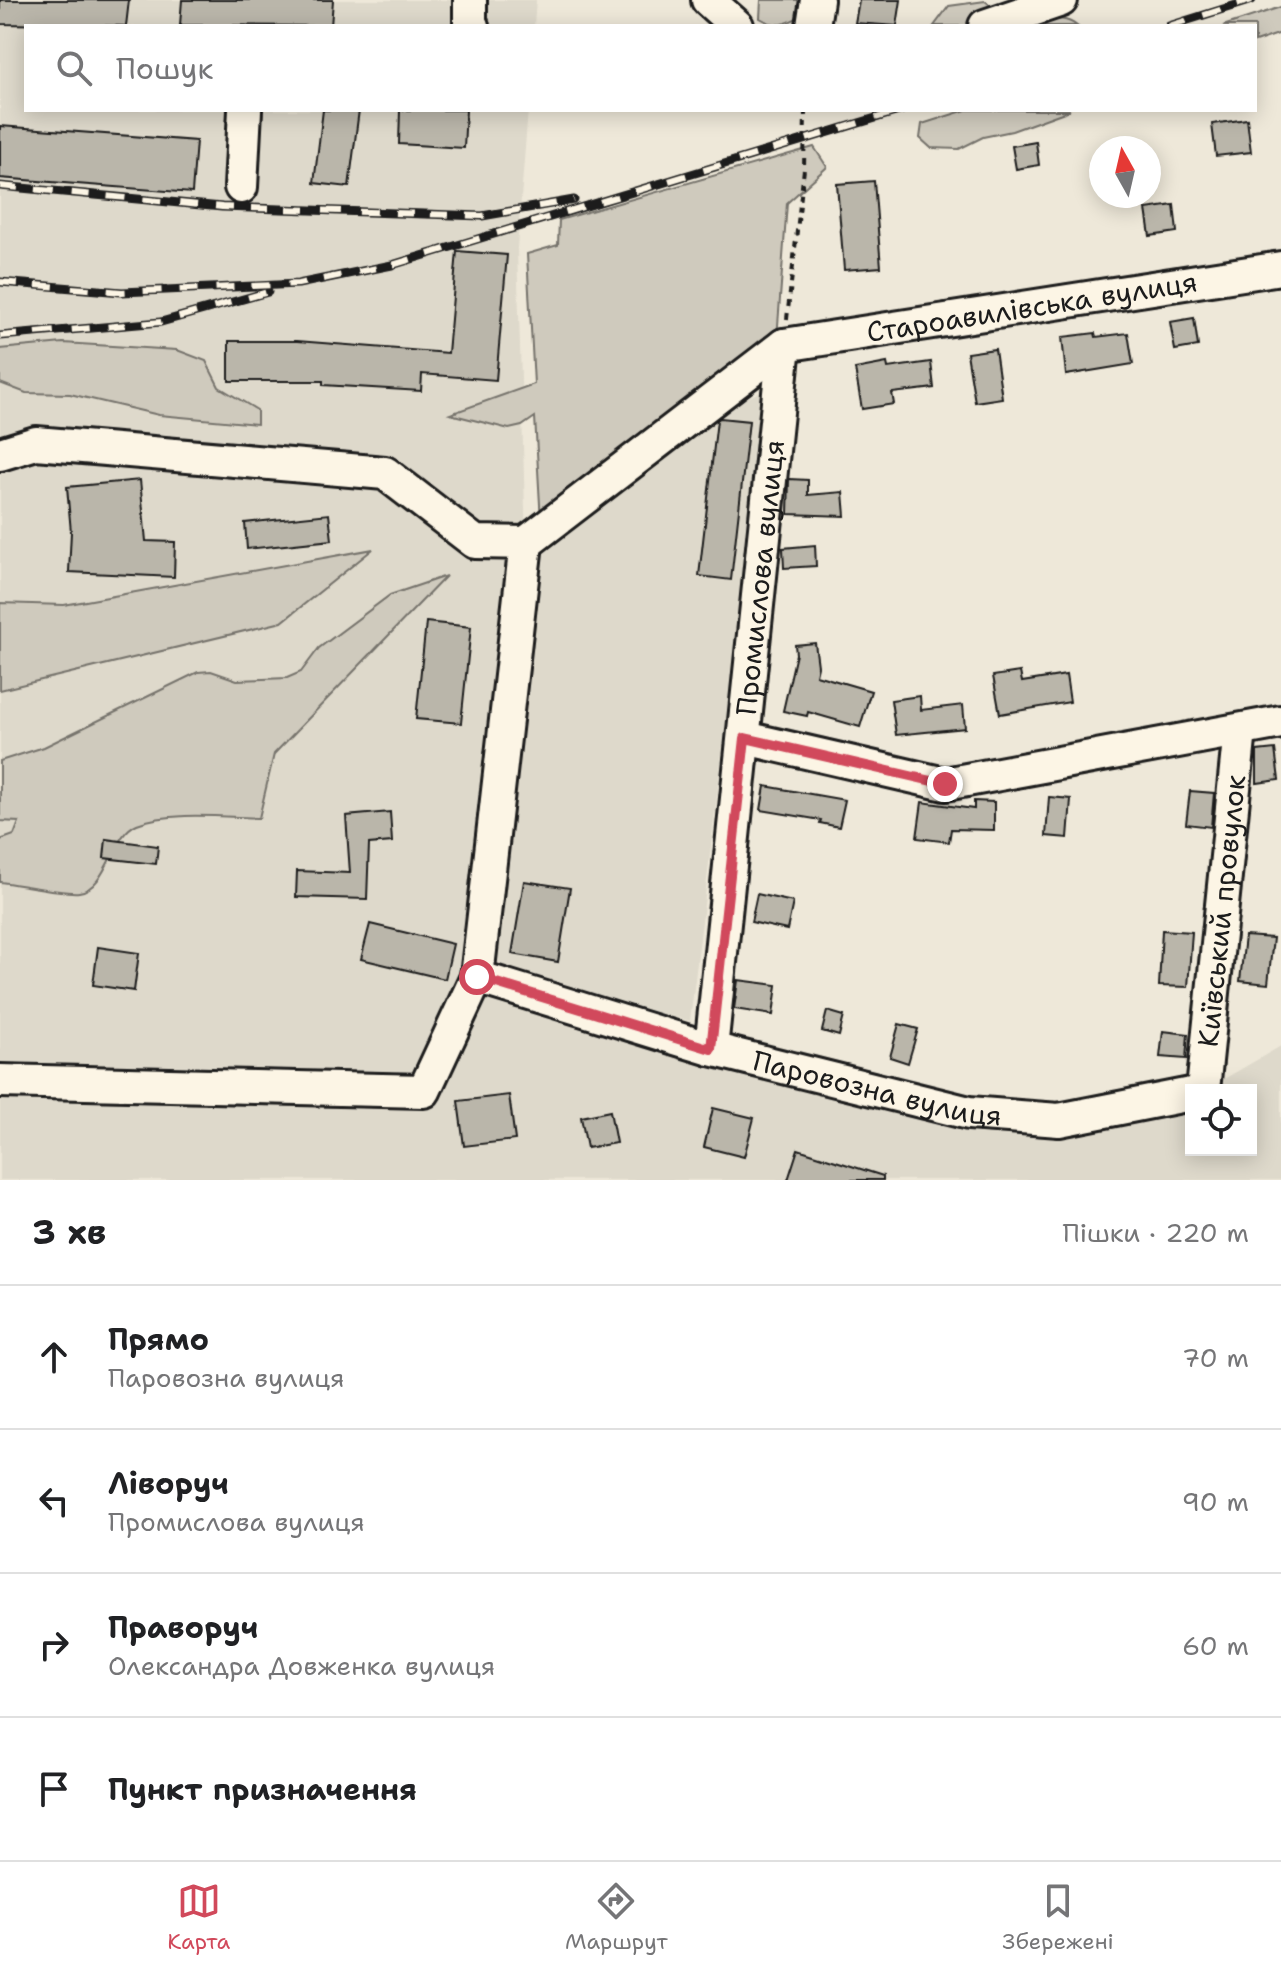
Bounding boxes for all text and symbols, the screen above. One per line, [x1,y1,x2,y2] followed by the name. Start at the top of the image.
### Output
[24,24,1257,112] search box
[52,46,96,90] icon: search
[116,48,213,89] text: Пошук
[1089,136,1161,208] north arrow
[864,262,1200,351] street label: Староавилівська вулиця
[727,438,793,717] street label: Промислова вулиця
[927,766,963,802] route end
[1189,773,1254,1049] street label: Київський провулок
[459,959,495,995] route start
[749,1041,1003,1134] street label: Паровозна вулиця
[1185,1084,1257,1156] map controls
[1185,1084,1257,1156] button: locate
[32,1209,106,1255] text: 3 хв
[1063,1215,1249,1250] text: Пішки · 220 m
[108,1319,209,1360] text: Прямо
[32,1335,76,1379] icon: ahead
[1182,1340,1249,1375] text: 70 m
[108,1360,345,1395] text: Паровозна вулиця
[108,1463,229,1504] text: Ліворуч
[32,1479,76,1523] icon: left
[1182,1484,1249,1519] text: 90 m
[108,1504,365,1539] text: Промислова вулиця
[108,1607,258,1648] text: Праворуч
[32,1623,76,1667] icon: right
[1182,1628,1249,1663] text: 60 m
[108,1648,495,1683] text: Олександра Довженка вулиця
[32,1767,76,1811] icon: arrive
[108,1769,417,1810] text: Пункт призначення
[167,1879,230,1956] tab: Карта
[565,1879,668,1956] tab: Маршрут
[1002,1879,1114,1956] tab: Збережені

